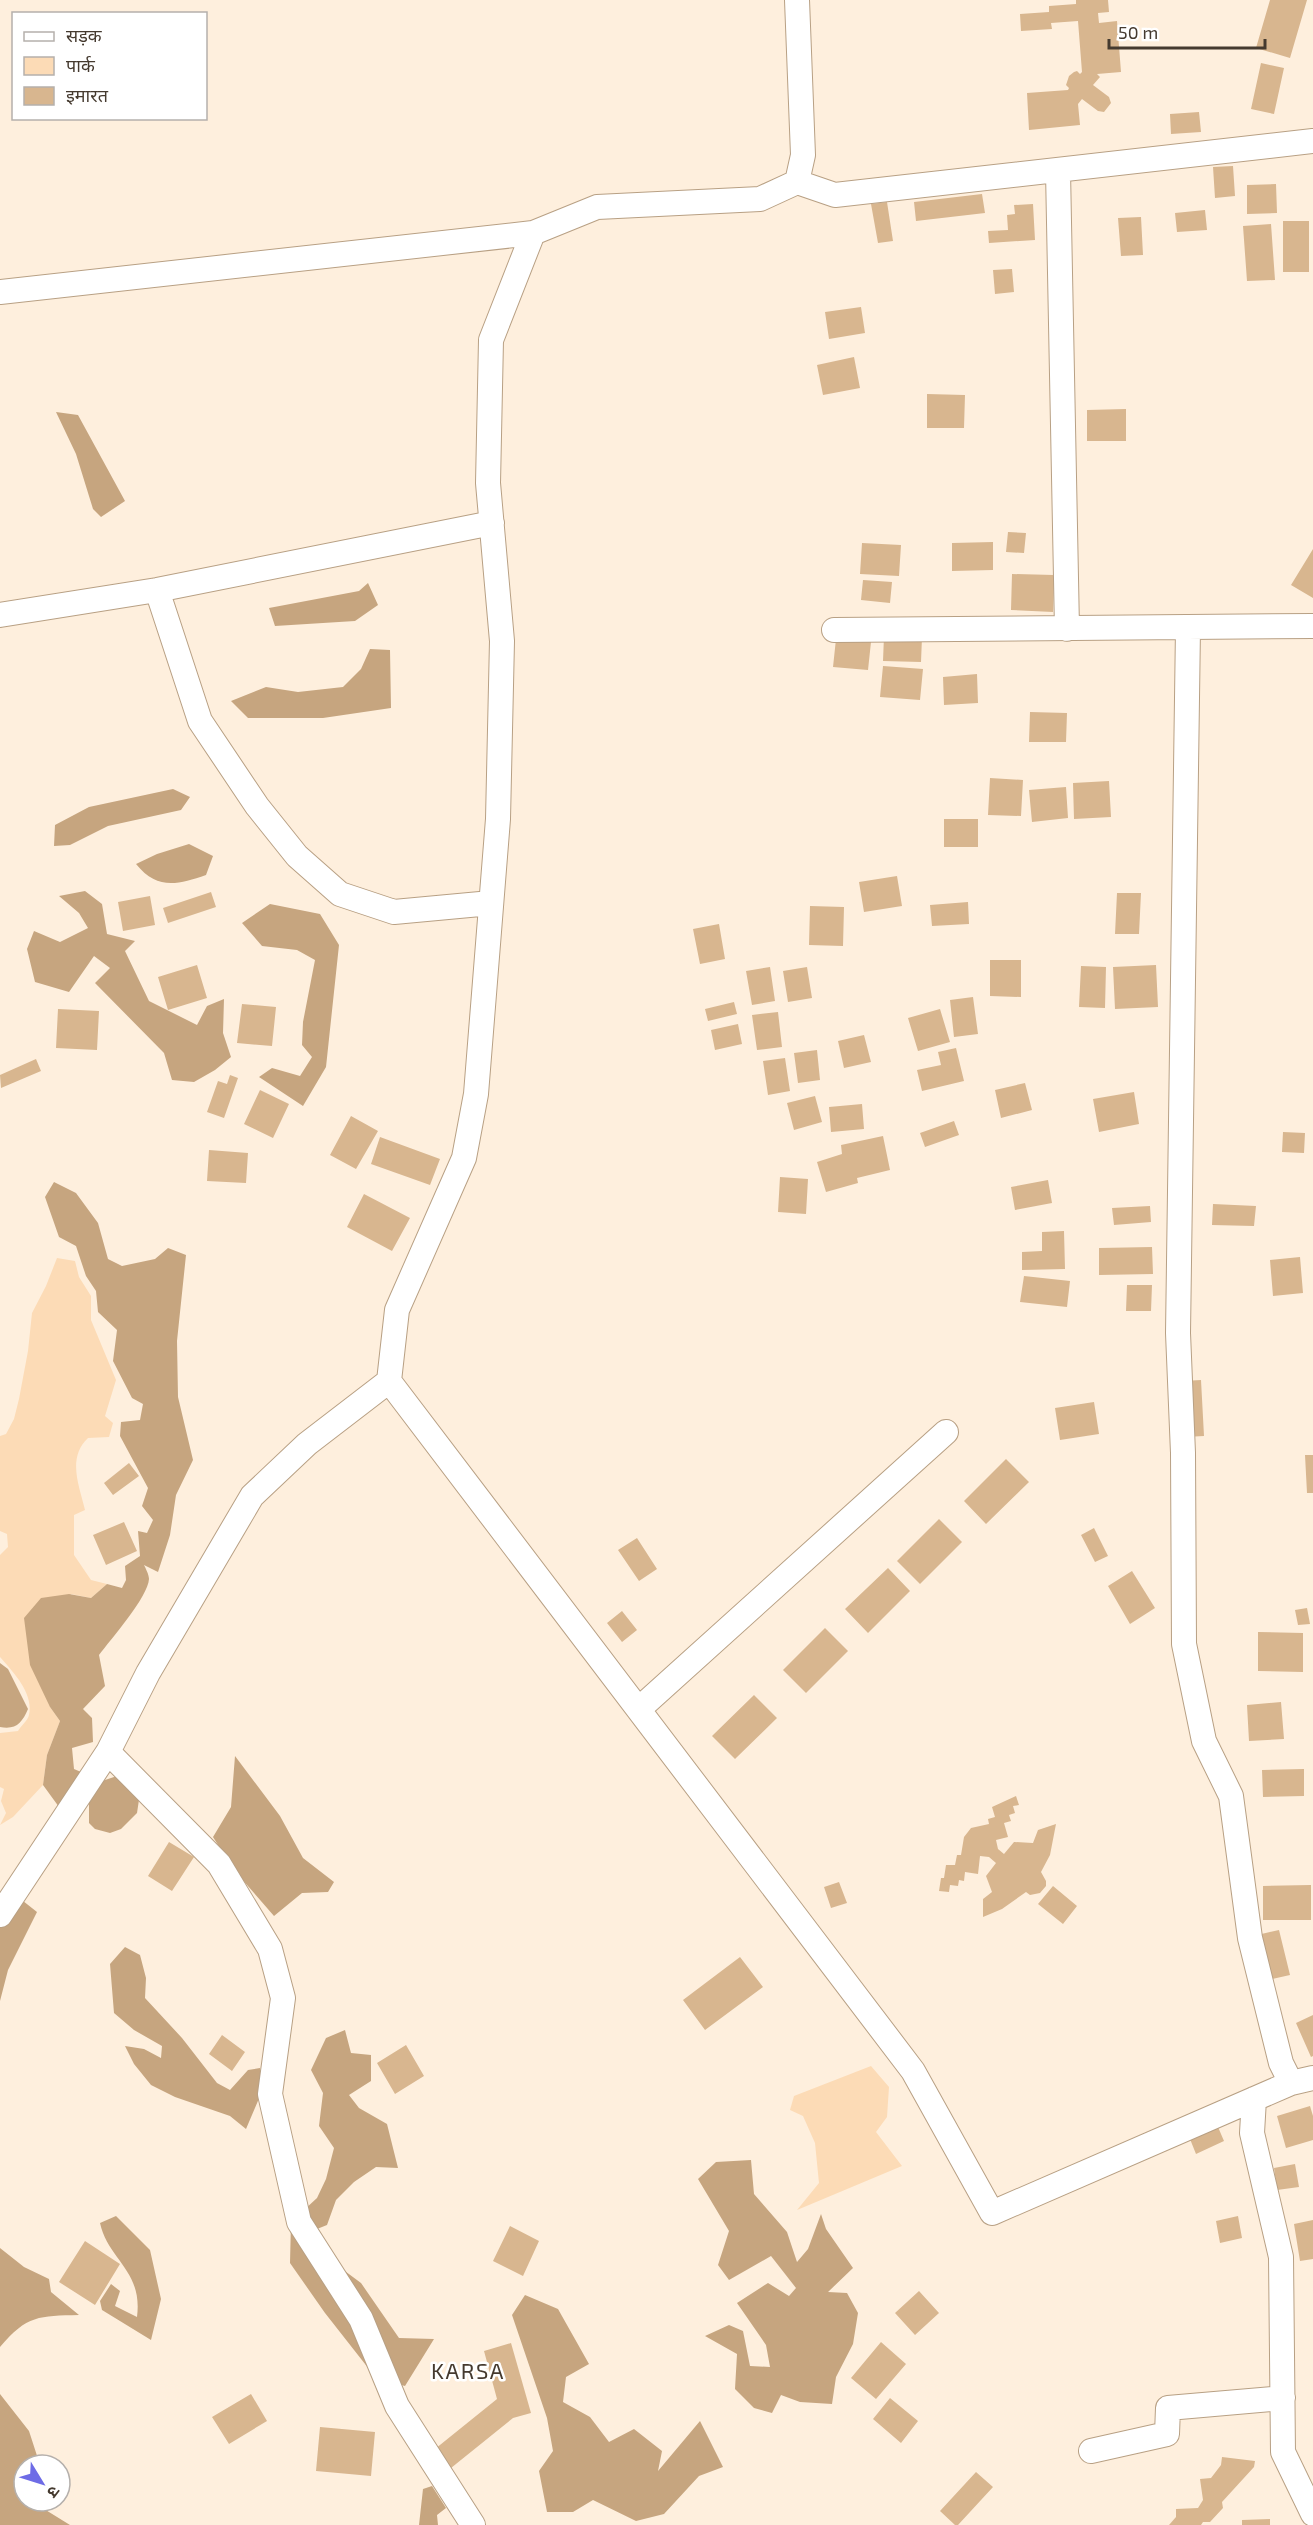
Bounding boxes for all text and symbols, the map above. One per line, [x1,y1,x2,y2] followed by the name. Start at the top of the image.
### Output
[12,12,207,120] legend
[1109,12,1265,50] scale bar
[1118,21,1158,43] text: 50 m
[66,24,103,46] text: सड़क
[66,54,96,76] text: पार्क
[66,84,109,106] text: इमारत
[431,2357,505,2383] district label: KARSA
[12,2453,72,2513] north arrow
[43,2483,65,2503] text: उ

